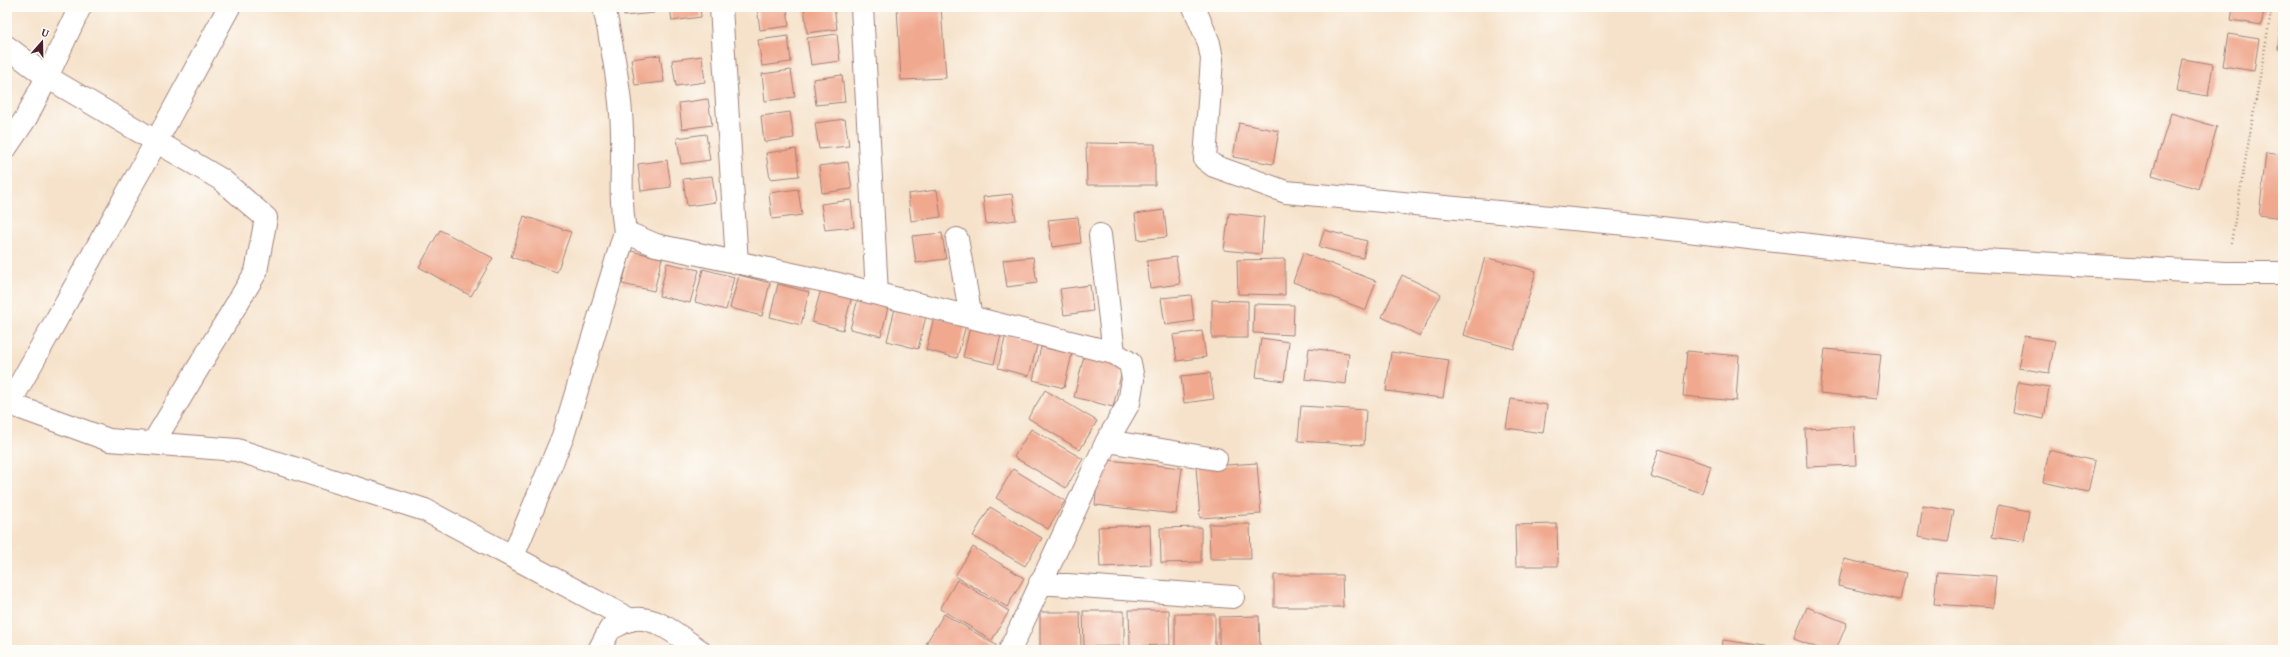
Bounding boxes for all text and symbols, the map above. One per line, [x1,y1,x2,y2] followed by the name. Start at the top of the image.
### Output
[22,22,62,62] north arrow
[39,24,52,42] text: U

